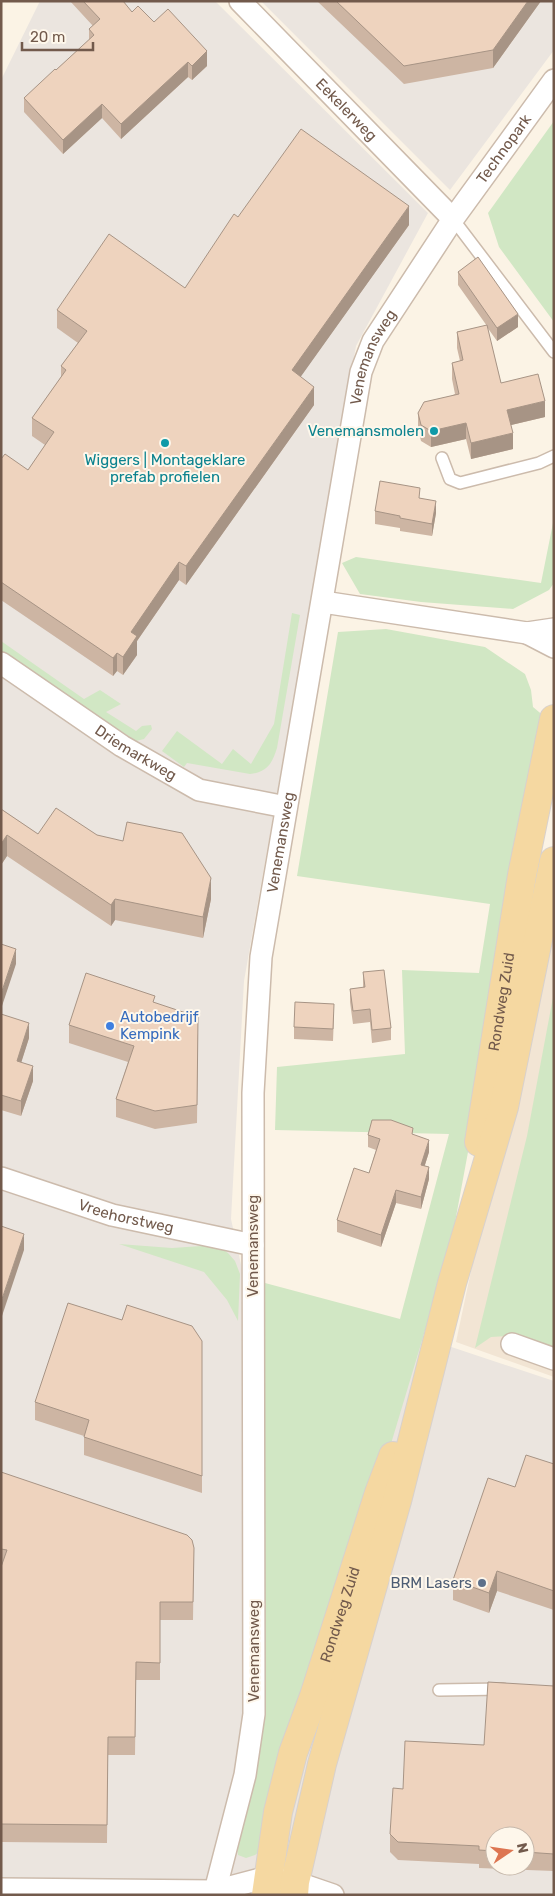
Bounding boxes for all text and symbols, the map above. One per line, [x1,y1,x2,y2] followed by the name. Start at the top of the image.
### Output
[22,20,94,52] scale bar
[30,28,65,46] text: 20 m
[312,75,381,145] street label: Eekelerweg
[473,110,535,187] street label: Technopark
[347,306,400,406] street label: Venemansweg
[308,422,424,440] place label: Venemansmolen
[428,425,440,437] marker: Venemansmolen
[159,437,171,449] marker: Wiggers | Montageklare prefab profielen
[85,451,245,486] place label: Wiggers | Montageklare prefab profielen
[91,721,180,784] street label: Driemarkweg
[263,790,298,894] street label: Venemansweg
[485,951,518,1052] street label: Rondweg Zuid
[120,1008,199,1043] place label: Autobedrijf Kempink
[104,1020,116,1032] marker: Autobedrijf Kempink
[76,1195,175,1237] street label: Vreehorstweg
[244,1195,262,1297] street label: Venemansweg
[316,1564,364,1665] street label: Rondweg Zuid
[390,1574,472,1592] place label: BRM Lasers
[476,1577,488,1589] marker: BRM Lasers
[245,1600,263,1702] street label: Venemansweg
[485,1826,535,1876] north arrow
[513,1841,532,1855] text: N

